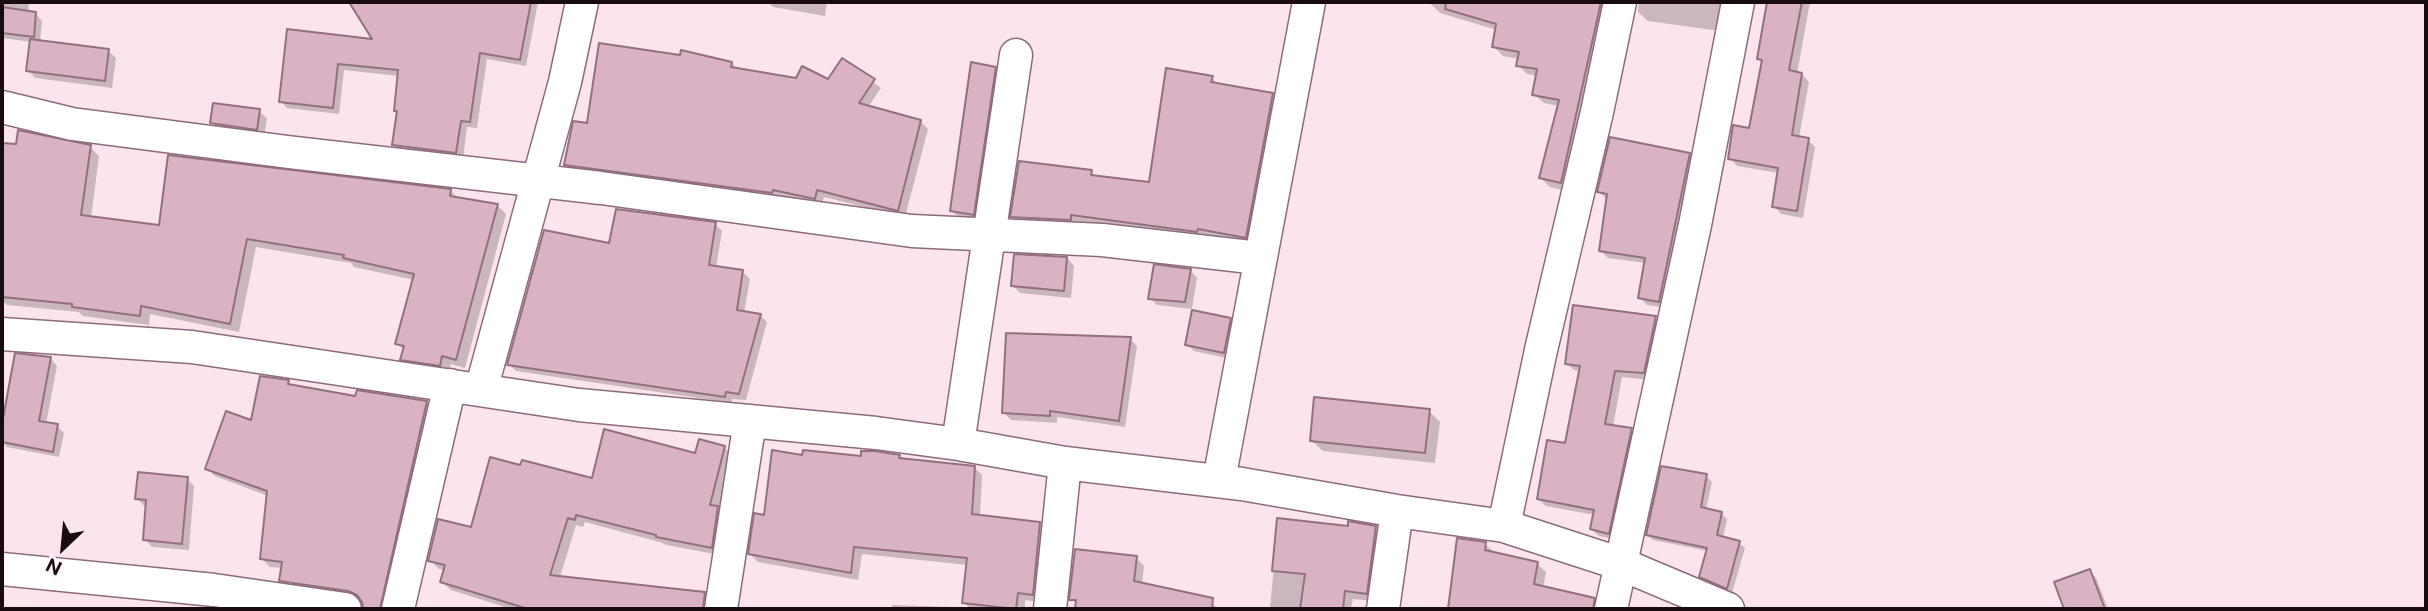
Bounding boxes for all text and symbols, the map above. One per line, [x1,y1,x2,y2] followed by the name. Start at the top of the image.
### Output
[28,513,98,583] north arrow
[42,554,65,580] text: N

